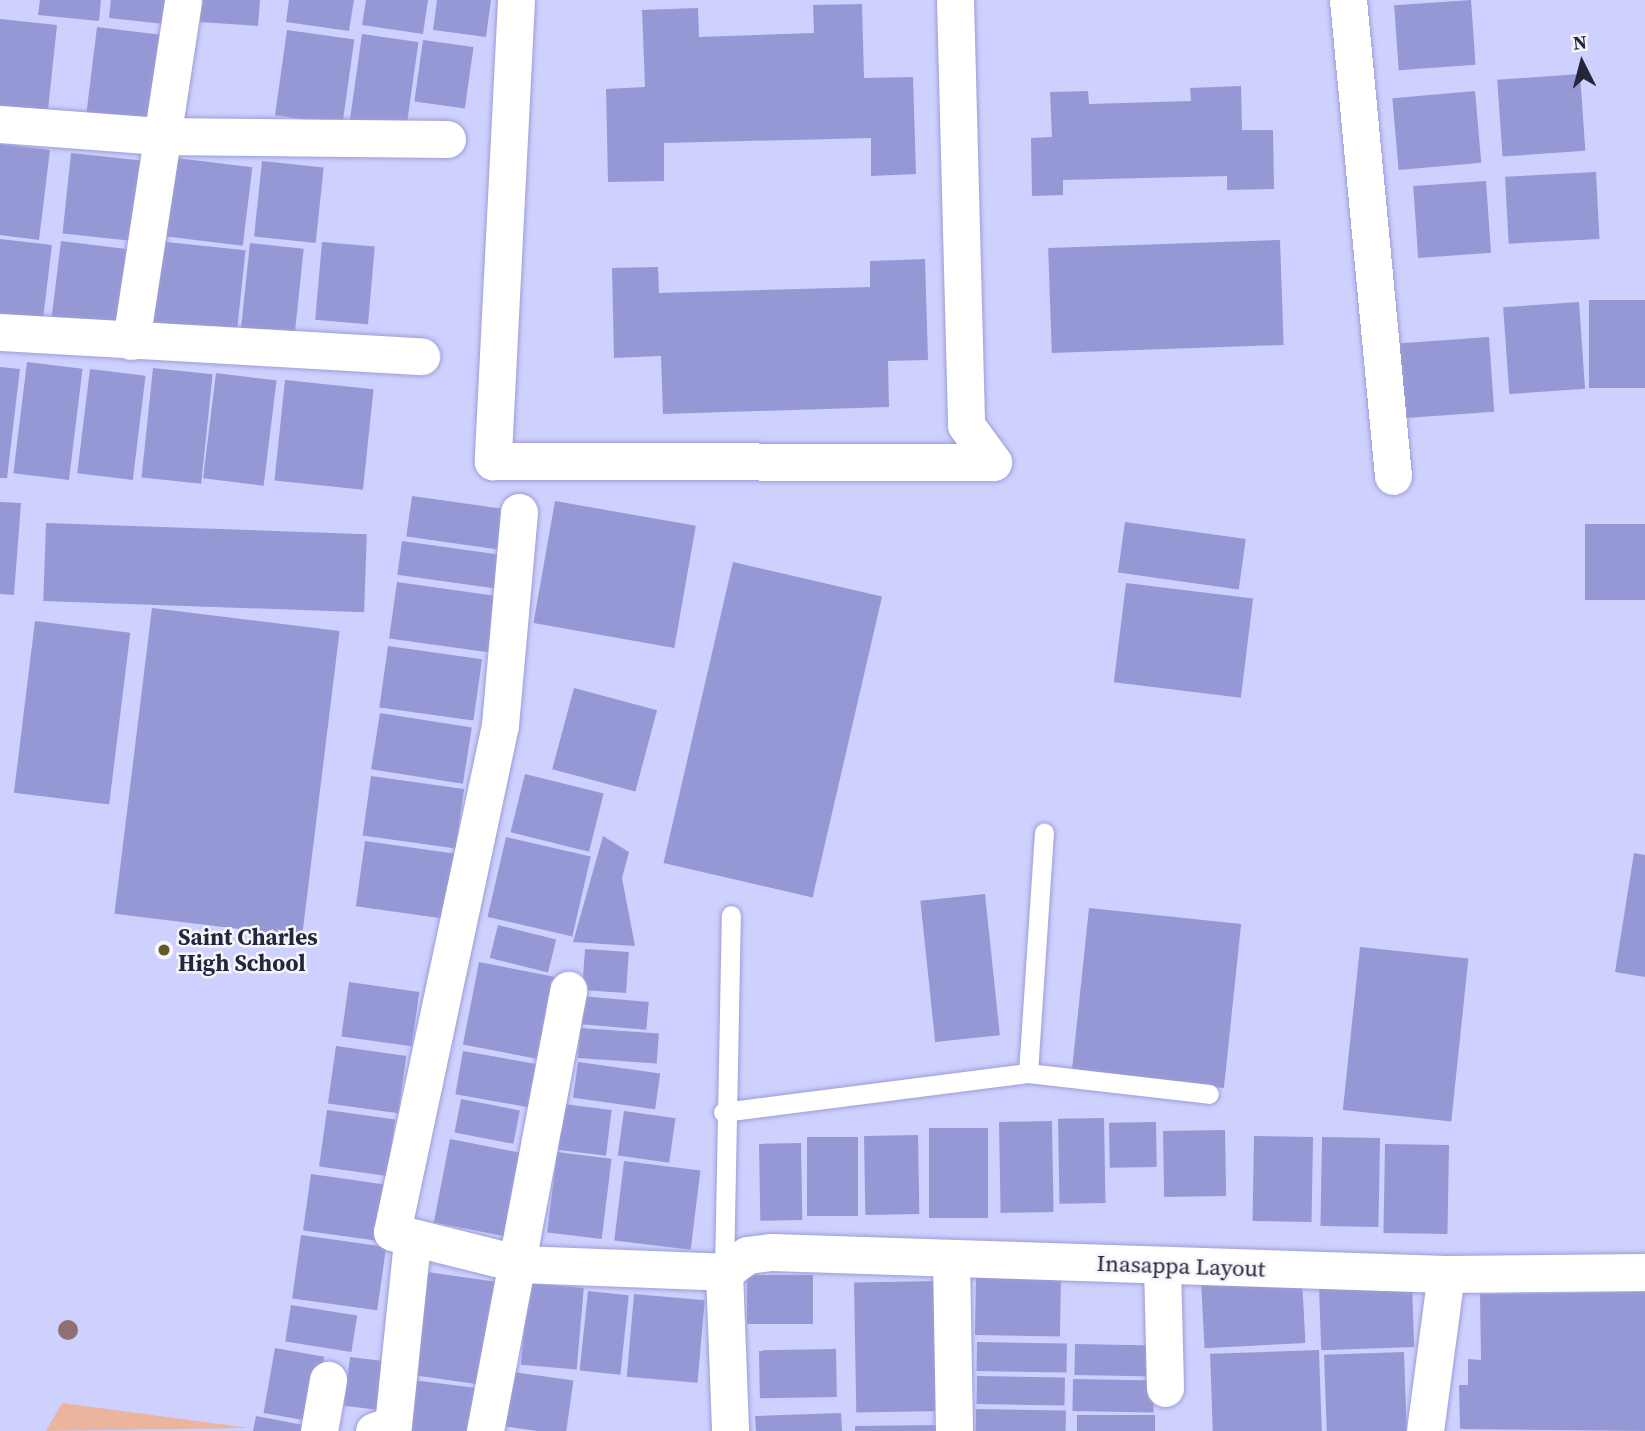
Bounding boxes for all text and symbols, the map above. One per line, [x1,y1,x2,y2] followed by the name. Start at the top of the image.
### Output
[1547,28,1617,98] north arrow
[1572,28,1588,56] text: N
[178,923,318,977] place label: Saint Charles High School
[156,942,172,958] marker: Saint Charles High School
[1096,1249,1266,1283] street label: Inasappa Layout

